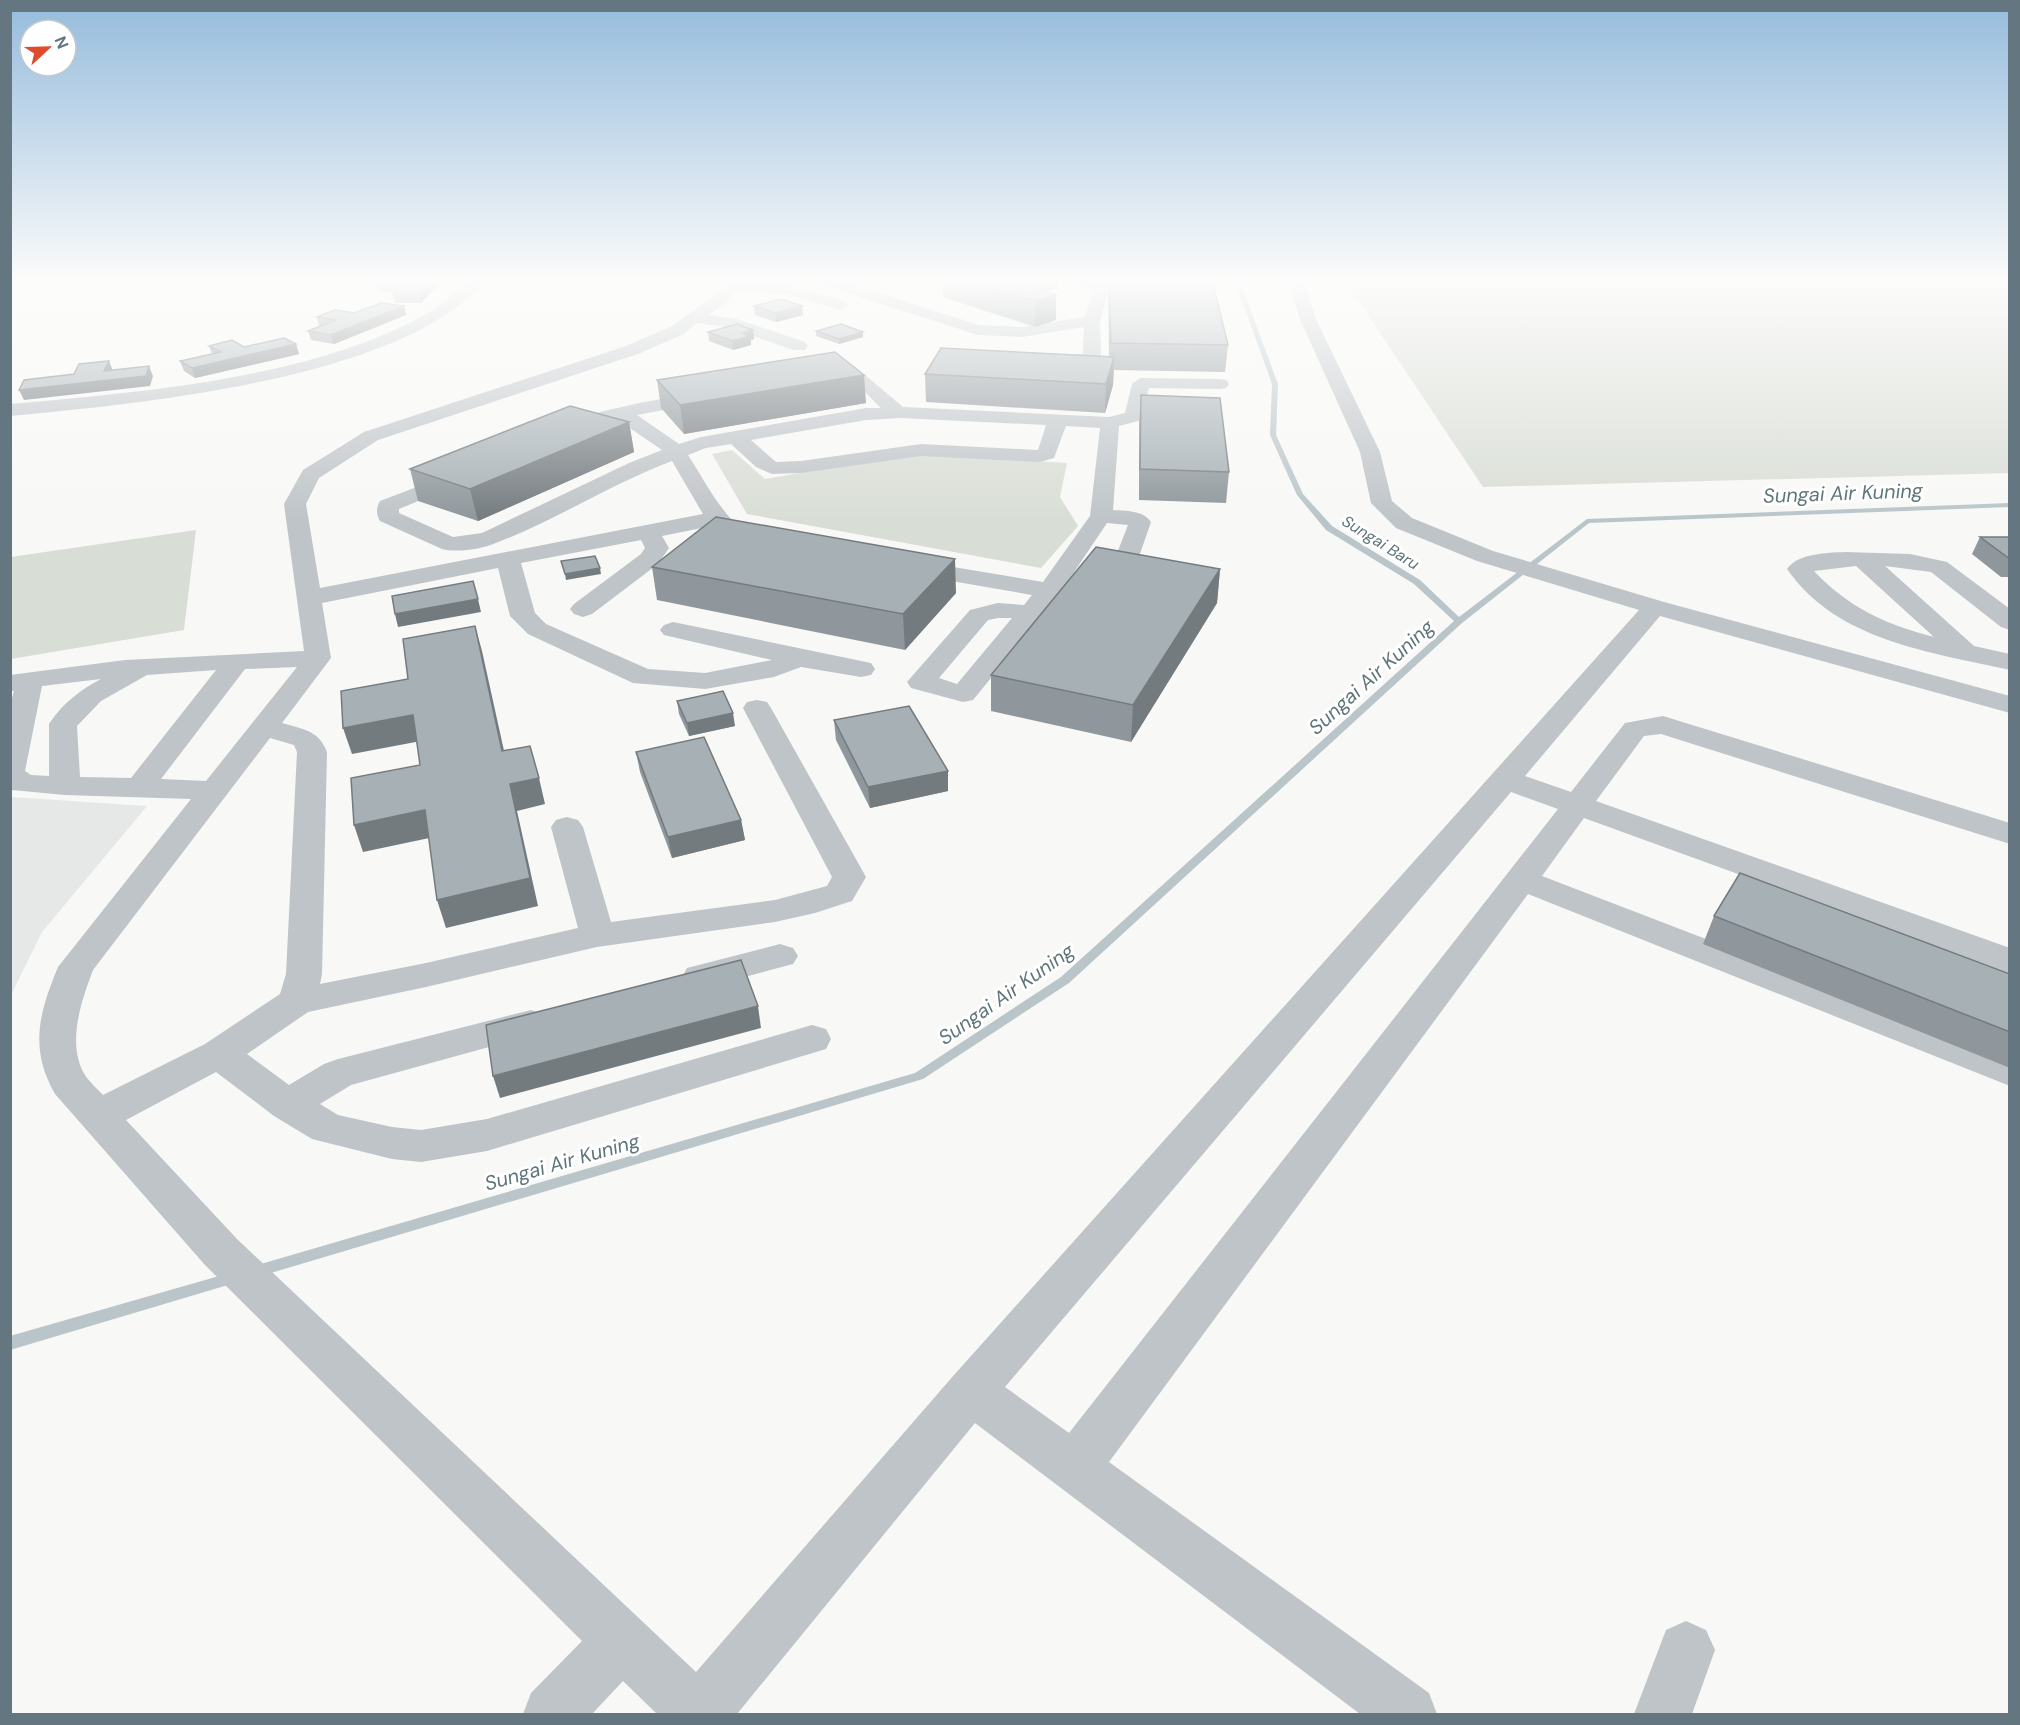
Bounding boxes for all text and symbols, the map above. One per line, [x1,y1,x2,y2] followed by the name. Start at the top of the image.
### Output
[18,18,78,78] north arrow
[50,33,73,52] text: N
[1763,477,1924,509] water label: Sungai Air Kuning
[1338,510,1423,574] water label: Sungai Baru
[1303,613,1440,740] water label: Sungai Air Kuning
[933,937,1080,1051] water label: Sungai Air Kuning
[482,1127,643,1197] water label: Sungai Air Kuning

